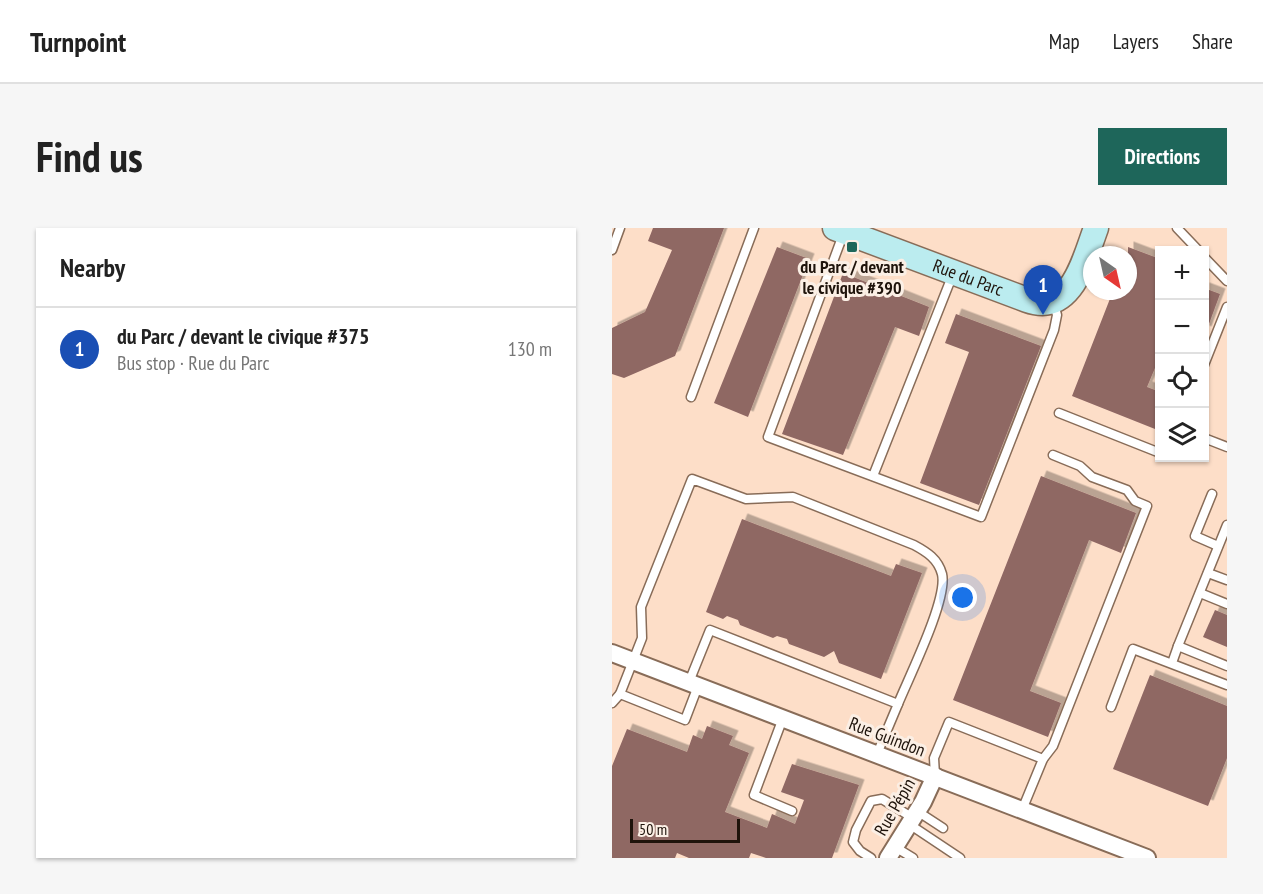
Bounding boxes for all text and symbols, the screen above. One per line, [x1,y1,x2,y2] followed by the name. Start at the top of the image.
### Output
[30,23,126,60] text: Turnpoint
[1049,28,1080,55] text: Map
[1113,28,1159,55] text: Layers
[1192,28,1233,55] text: Share
[1098,128,1227,185] button: Directions
[36,129,143,184] text: Find us
[845,240,859,254] marker: du Parc / devant le civique #390
[1083,246,1137,300] north arrow
[1155,246,1209,462] map controls
[1155,246,1209,300] button: +
[60,251,125,284] text: Nearby
[930,254,1007,301] street label: Rue du Parc
[800,255,905,299] place label: du Parc / devant le civique #390
[1024,266,1062,315] pin: 1
[1155,300,1209,354] button: −
[117,322,369,350] text: du Parc / devant le civique #375
[75,336,84,362] text: 1
[508,336,552,362] text: 130 m
[117,350,270,376] text: Bus stop · Rue du Parc
[1155,354,1209,408] button: locate
[1155,408,1209,462] button: layers
[948,583,977,612] your location
[846,712,928,762] street label: Rue Guindon
[869,774,920,840] street label: Rue Pépin
[630,816,740,844] scale bar
[639,819,667,839] text: 50 m

